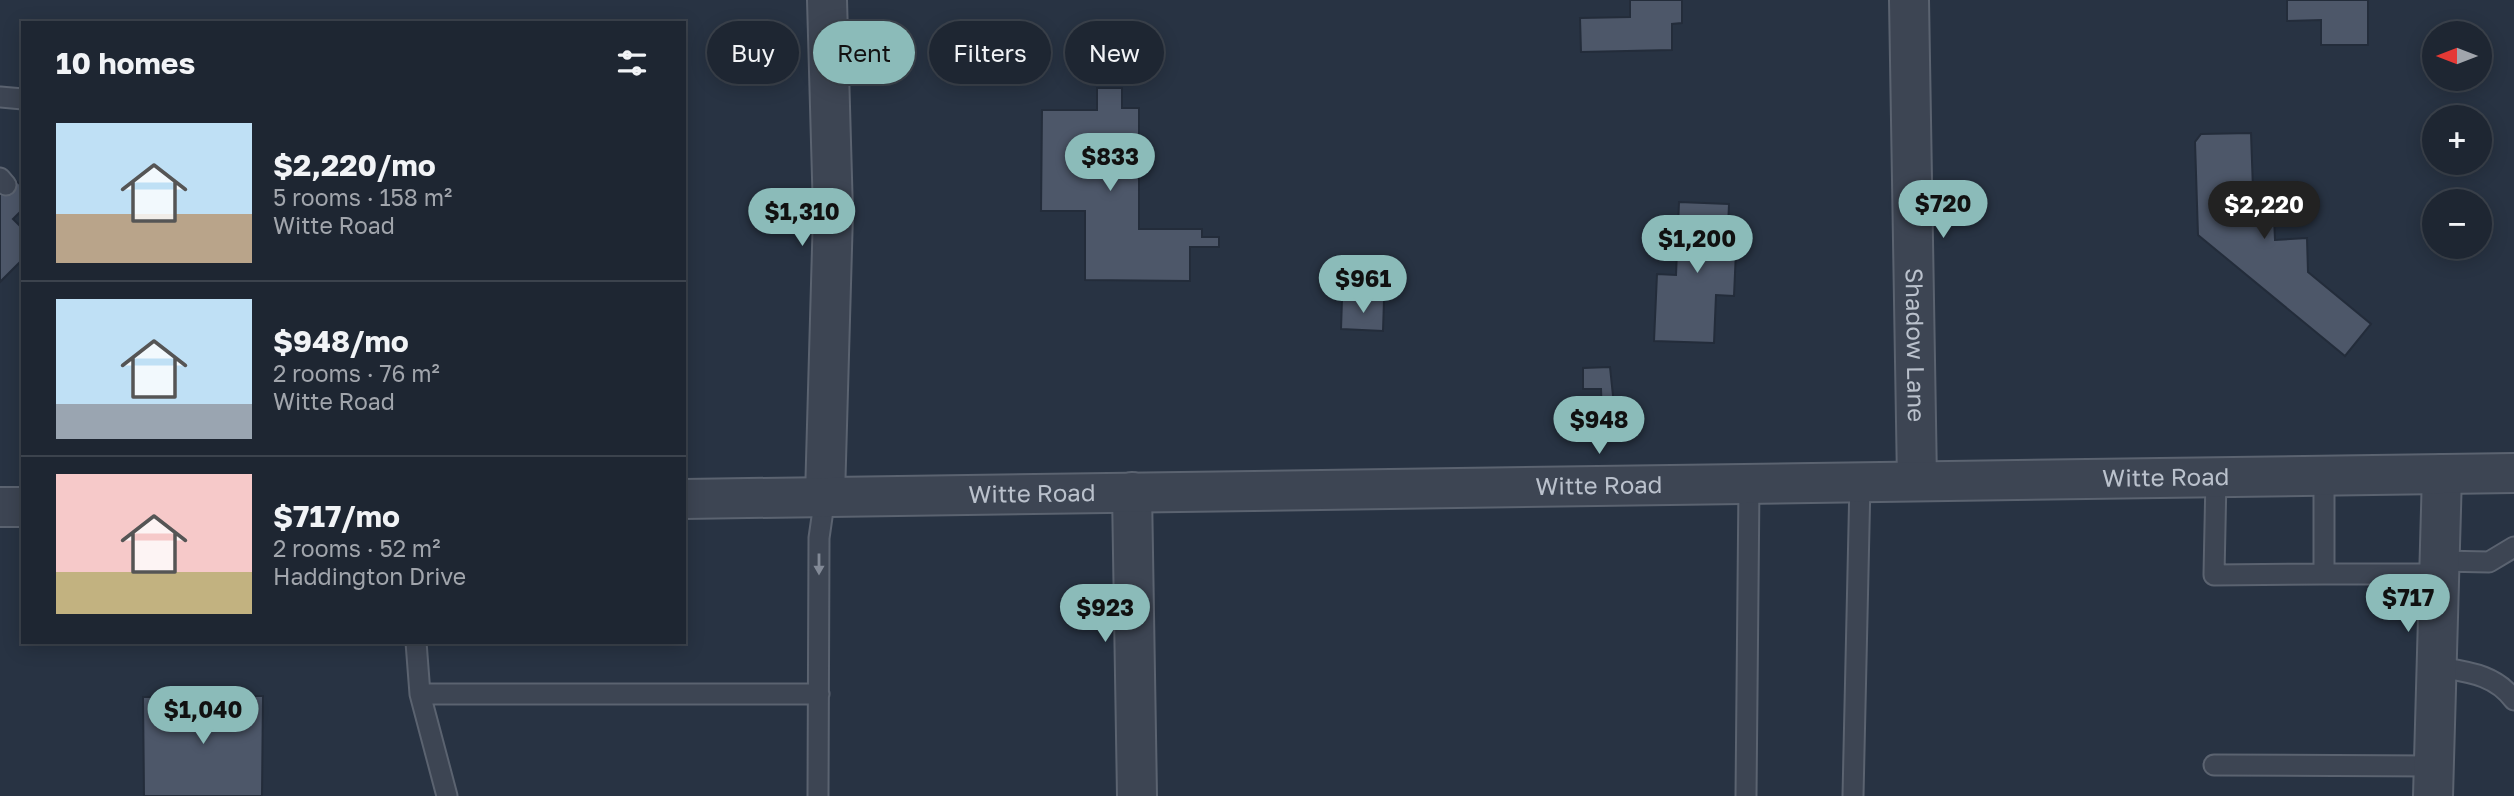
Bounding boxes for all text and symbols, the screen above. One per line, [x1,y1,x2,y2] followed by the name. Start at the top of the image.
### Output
[707,21,799,84] chip: Buy
[813,21,915,84] chip: Rent
[929,21,1051,84] chip: Filters
[1065,21,1164,84] chip: New
[2422,21,2492,91] north arrow
[2422,21,2492,259] map controls
[613,44,651,82] icon: filters
[56,45,195,81] text: 10 homes
[2422,105,2492,175] button: +
[1069,134,1151,193] pin: $833
[1081,142,1139,170] text: $833
[273,147,436,183] text: $2,220/mo
[112,151,196,235] icon: home
[1902,180,1984,240] pin: $720
[2207,182,2321,241] pin: $2,220
[273,183,452,211] text: 5 rooms · 158 m²
[745,188,859,248] pin: $1,310
[1915,189,1971,217] text: $720
[2422,189,2492,259] button: −
[2224,190,2304,218] text: $2,220
[764,197,840,225] text: $1,310
[273,211,395,239] text: Witte Road
[1640,216,1754,275] pin: $1,200
[1658,224,1736,252] text: $1,200
[1322,256,1404,315] pin: $961
[1335,264,1391,292] text: $961
[1900,268,1932,422] street label: Shadow Lane
[273,323,409,359] text: $948/mo
[112,327,196,411] icon: home
[273,359,440,387] text: 2 rooms · 76 m²
[273,387,395,415] text: Witte Road
[1558,396,1640,456] pin: $948
[1569,405,1629,433] text: $948
[2102,461,2230,492] street label: Witte Road
[1535,469,1663,500] street label: Witte Road
[968,477,1096,508] street label: Witte Road
[273,498,400,534] text: $717/mo
[112,502,196,586] icon: home
[273,534,440,562] text: 2 rooms · 52 m²
[813,553,825,575] one-way arrow
[273,562,466,590] text: Haddington Drive
[2367,574,2449,634] pin: $717
[2382,583,2434,611] text: $717
[1064,584,1146,644] pin: $923
[1076,593,1134,621] text: $923
[146,686,260,746] pin: $1,040
[164,695,242,723] text: $1,040

